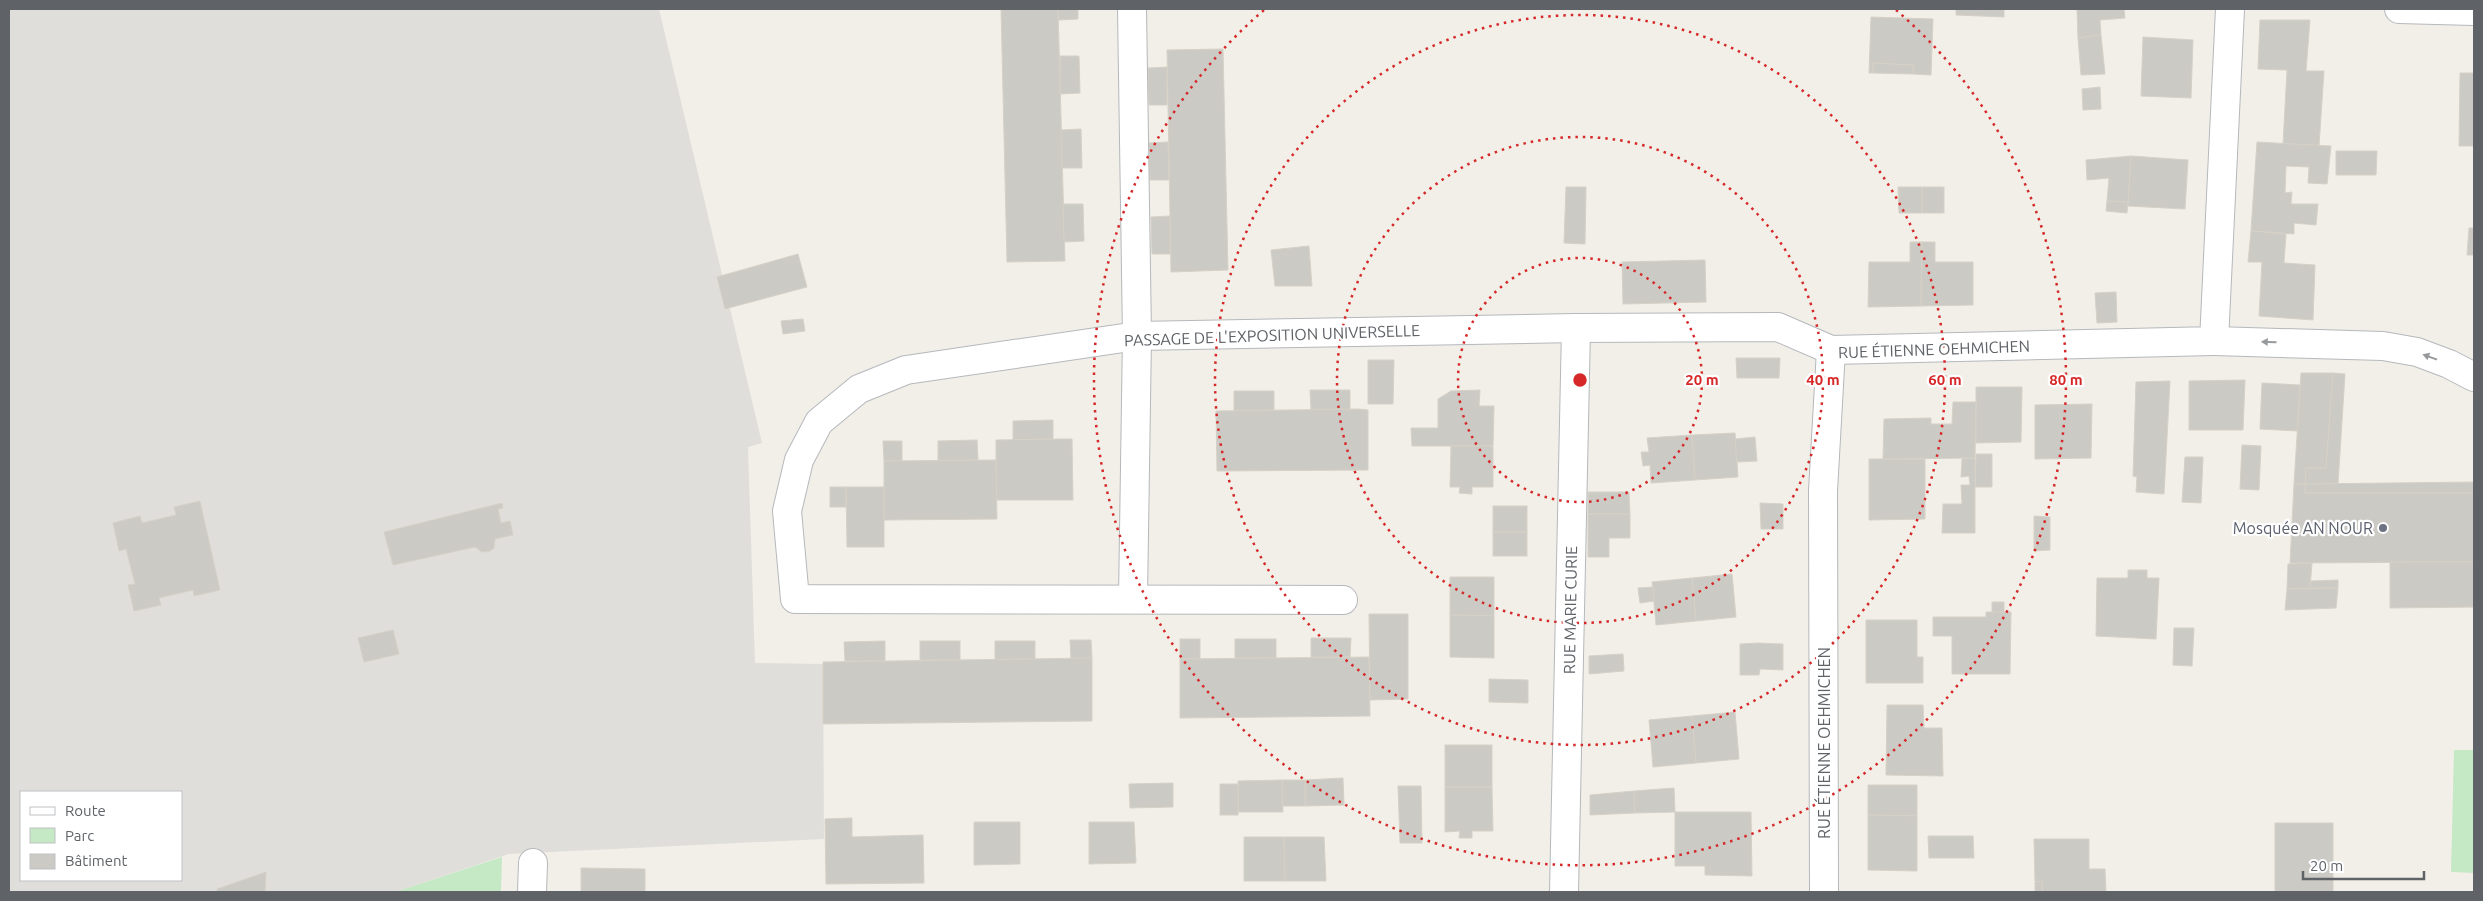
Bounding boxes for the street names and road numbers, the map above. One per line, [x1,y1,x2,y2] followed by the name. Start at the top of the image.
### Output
[1124,321,1420,349] street label: PASSAGE DE L'EXPOSITION UNIVERSELLE
[1838,335,2030,361] street label: RUE ÉTIENNE OEHMICHEN
[1560,546,1580,674] street label: RUE MARIE CURIE
[1813,647,1833,839] street label: RUE ÉTIENNE OEHMICHEN

